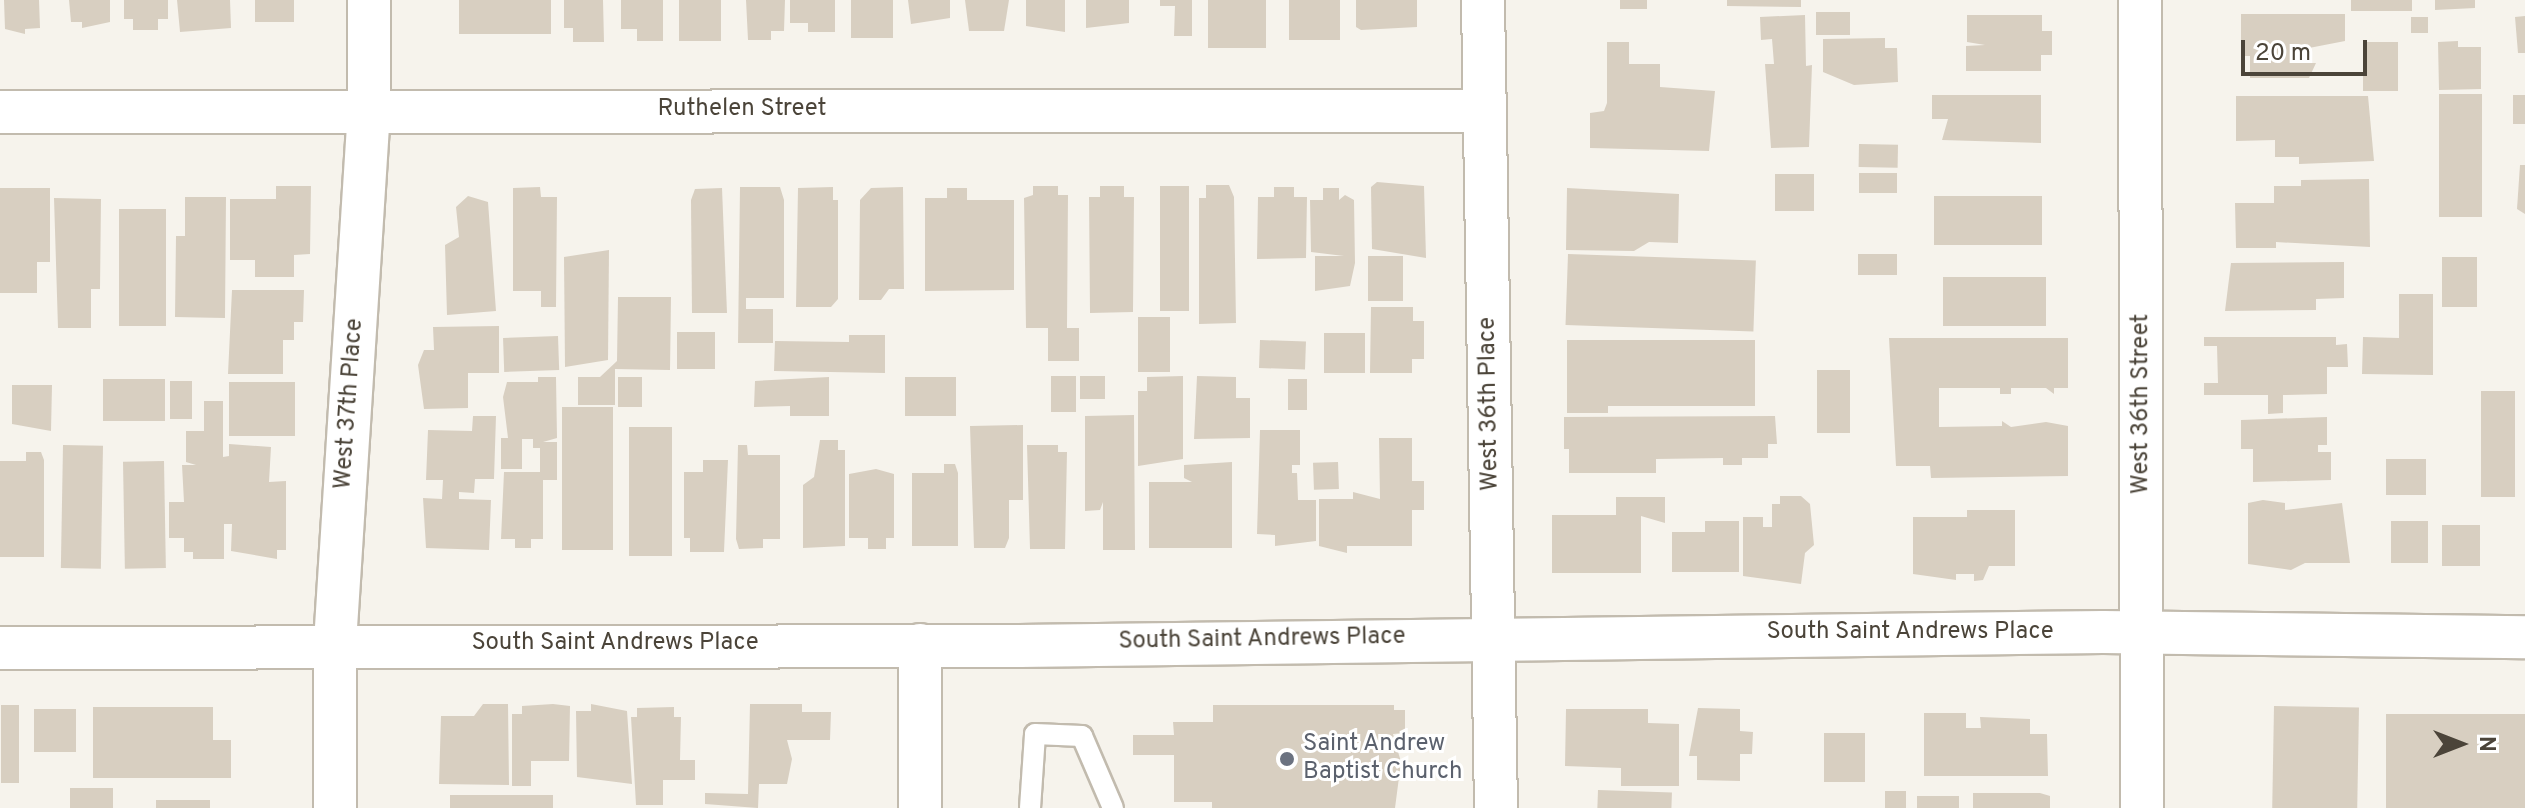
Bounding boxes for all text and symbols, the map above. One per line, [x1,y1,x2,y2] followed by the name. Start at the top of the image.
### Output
[2245,24,2371,74] scale bar
[2255,39,2311,69] text: 20 m
[657,96,827,124] street label: Ruthelen Street
[2128,314,2156,494] street label: West 36th Street
[1474,317,1506,491] street label: West 36th Place
[330,318,370,490] street label: West 37th Place
[1766,619,2054,647] street label: South Saint Andrews Place
[1118,623,1406,657] street label: South Saint Andrews Place
[471,630,759,658] street label: South Saint Andrews Place
[2421,704,2501,784] north arrow
[1303,731,1463,787] place label: Saint Andrew Baptist Church
[2472,736,2499,752] text: N
[1278,750,1296,768] marker: Saint Andrew Baptist Church

